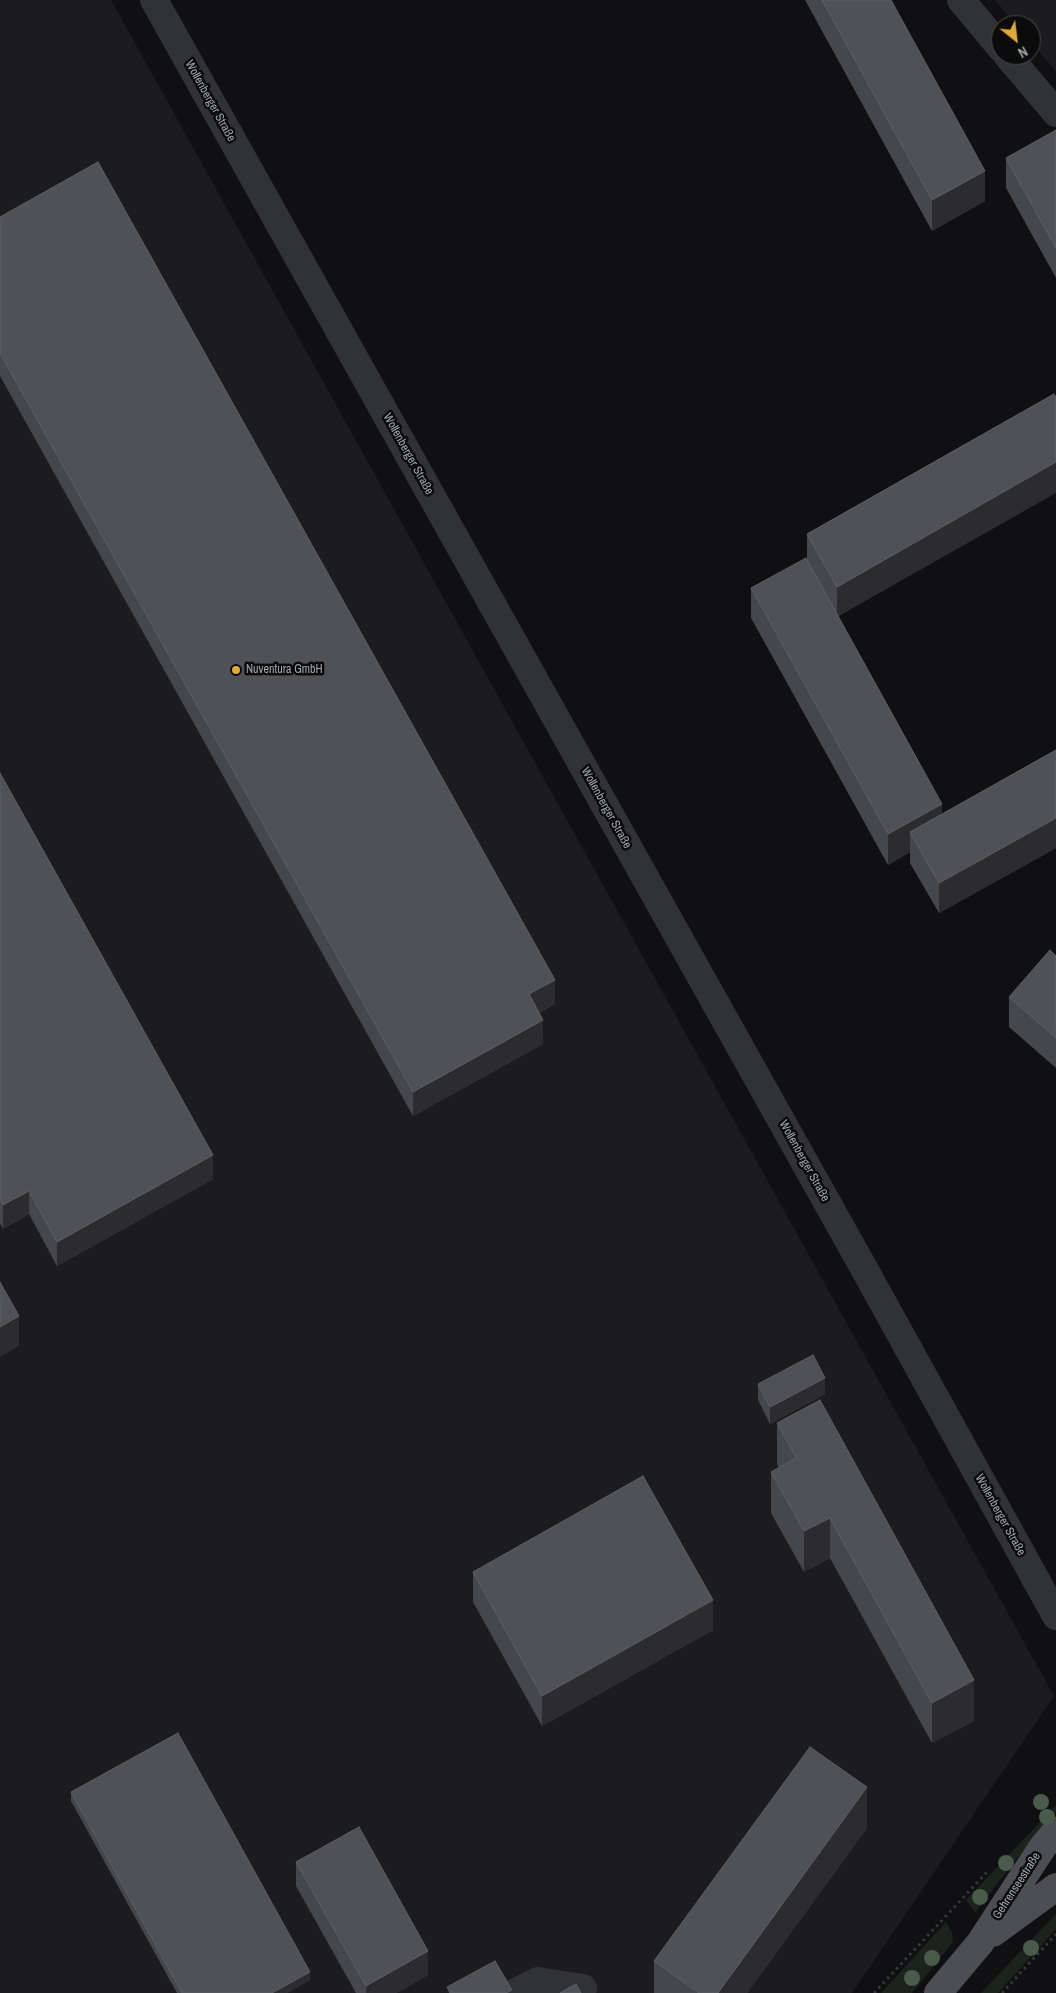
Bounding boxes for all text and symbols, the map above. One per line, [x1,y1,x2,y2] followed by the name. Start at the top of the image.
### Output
[991,15,1041,65] north arrow
[1015,42,1031,62] text: N
[182,58,238,144] street label: Wollenberger Straße
[380,411,436,497] street label: Wollenberger Straße
[246,663,323,677] place label: Nuventura GmbH
[230,664,242,676] marker: Nuventura GmbH
[578,765,634,851] street label: Wollenberger Straße
[776,1118,832,1204] street label: Wollenberger Straße
[972,1472,1028,1558] street label: Wollenberger Straße
[990,1850,1044,1922] street label: Gehrenseestraße

